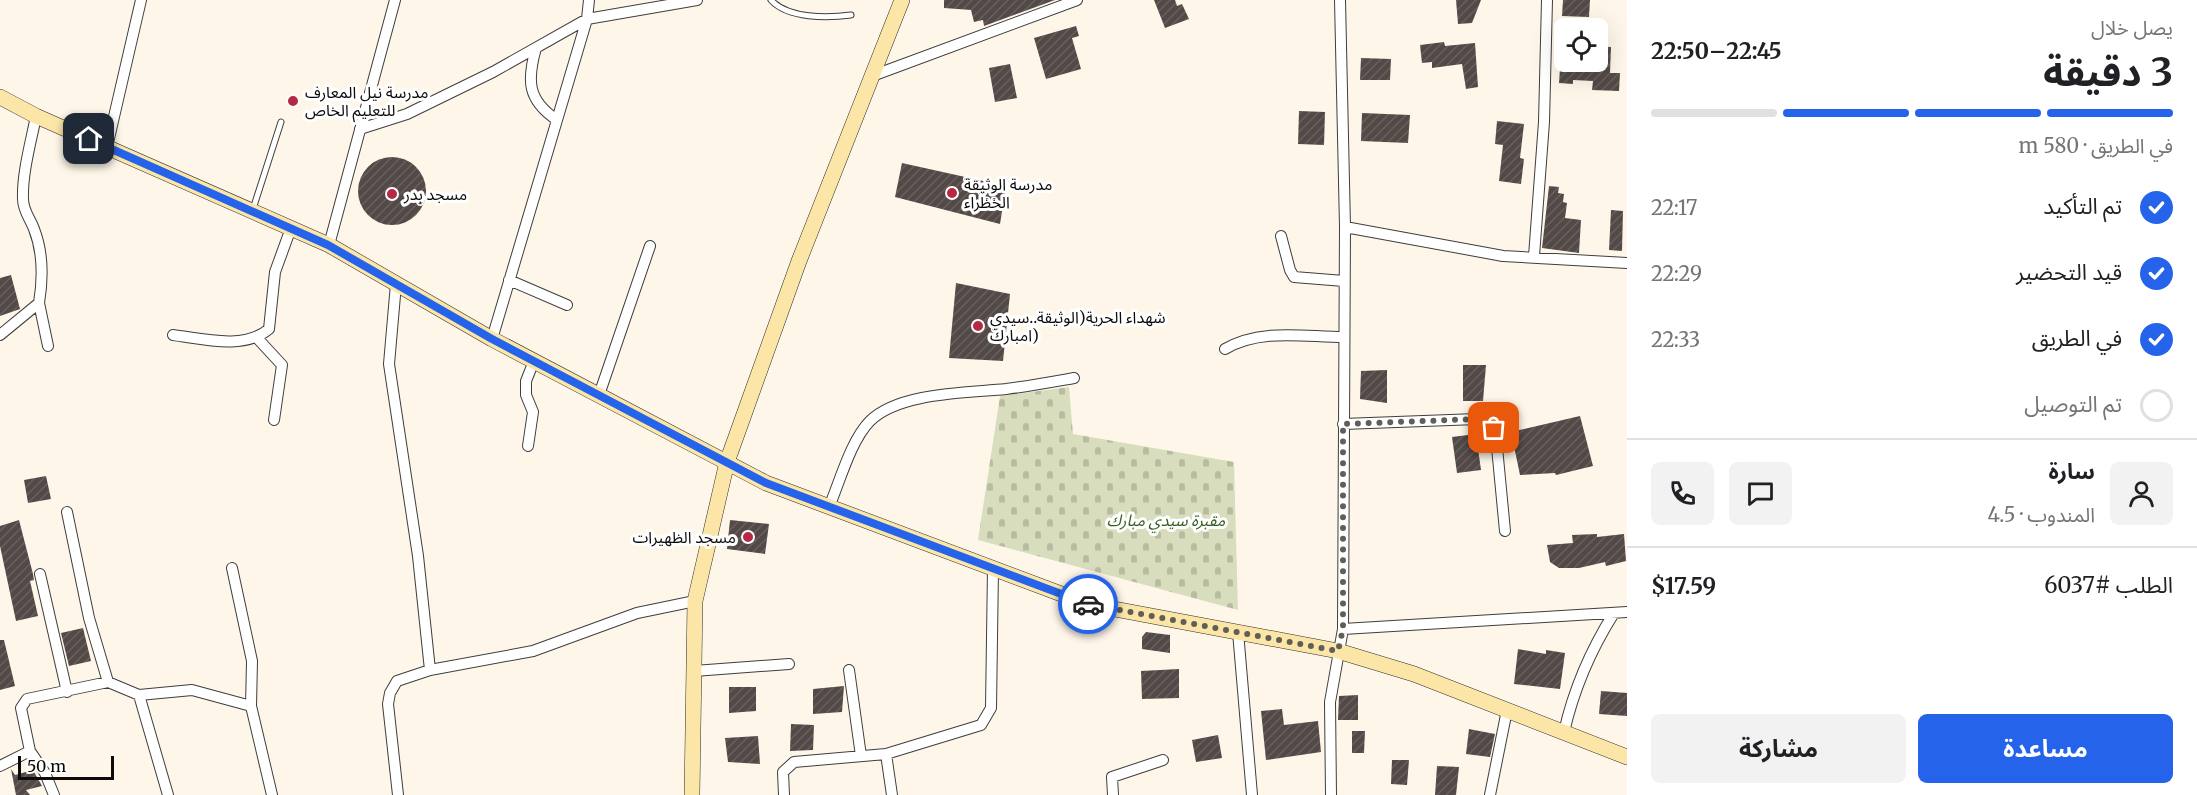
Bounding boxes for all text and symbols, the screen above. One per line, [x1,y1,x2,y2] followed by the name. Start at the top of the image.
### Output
[2091,15,2173,40] text: يصل خلال
[1554,18,1608,72] map controls
[1554,18,1608,72] button: locate
[1651,37,1782,65] text: 22:45–22:50
[2043,48,2173,97] text: 3 دقيقة
[305,82,429,123] place label: مدرسة نيل المعارف للتعليم الخاص
[286,94,300,108] marker: مدرسة نيل المعارف للتعليم الخاص
[63,113,114,164] pin
[72,122,105,155] icon: home
[2019,133,2173,158] text: في الطريق · 580 m
[964,174,1052,212] place label: مدرسة الوثيقة الخظراء
[403,184,467,204] place label: مسجد بدر
[945,186,959,200] marker: مدرسة الوثيقة الخظراء
[385,187,399,201] marker: مسجد بدر
[2140,191,2173,224] icon: check
[2043,192,2122,220] text: تم التأكيد
[1651,195,1697,220] text: 22:17
[2140,257,2173,290] icon: check
[2016,258,2122,286] text: قيد التحضير
[1651,261,1702,286] text: 22:29
[990,307,1166,345] place label: شهداء الحرية(الوثيقة..سيدي امبارك)
[971,319,985,333] marker: شهداء الحرية(الوثيقة..سيدي امبارك)
[2140,323,2173,356] icon: check
[2032,324,2122,352] text: في الطريق
[1651,327,1700,352] text: 22:33
[2024,390,2122,418] text: تم التوصيل
[1468,402,1519,453] pin
[1477,411,1510,444] icon: bag
[2049,457,2095,485] text: سارة
[1651,462,1714,525] button: phone
[1729,462,1792,525] button: chat
[2110,462,2173,525] button: person
[1987,502,2095,527] text: المندوب · 4.5
[1107,510,1226,534] park label: مقبرة سيدي مبارك
[632,527,736,547] place label: مسجد الظهيرات
[741,530,755,544] marker: مسجد الظهيرات
[2044,571,2173,599] text: الطلب #6037
[1651,572,1716,600] text: $17.59
[1058,574,1118,634] courier
[1072,588,1105,621] icon: car
[1651,714,1906,783] button: مشاركة
[1918,714,2173,783] button: مساعدة
[18,753,114,780] scale bar
[27,756,66,776] text: 50 m

